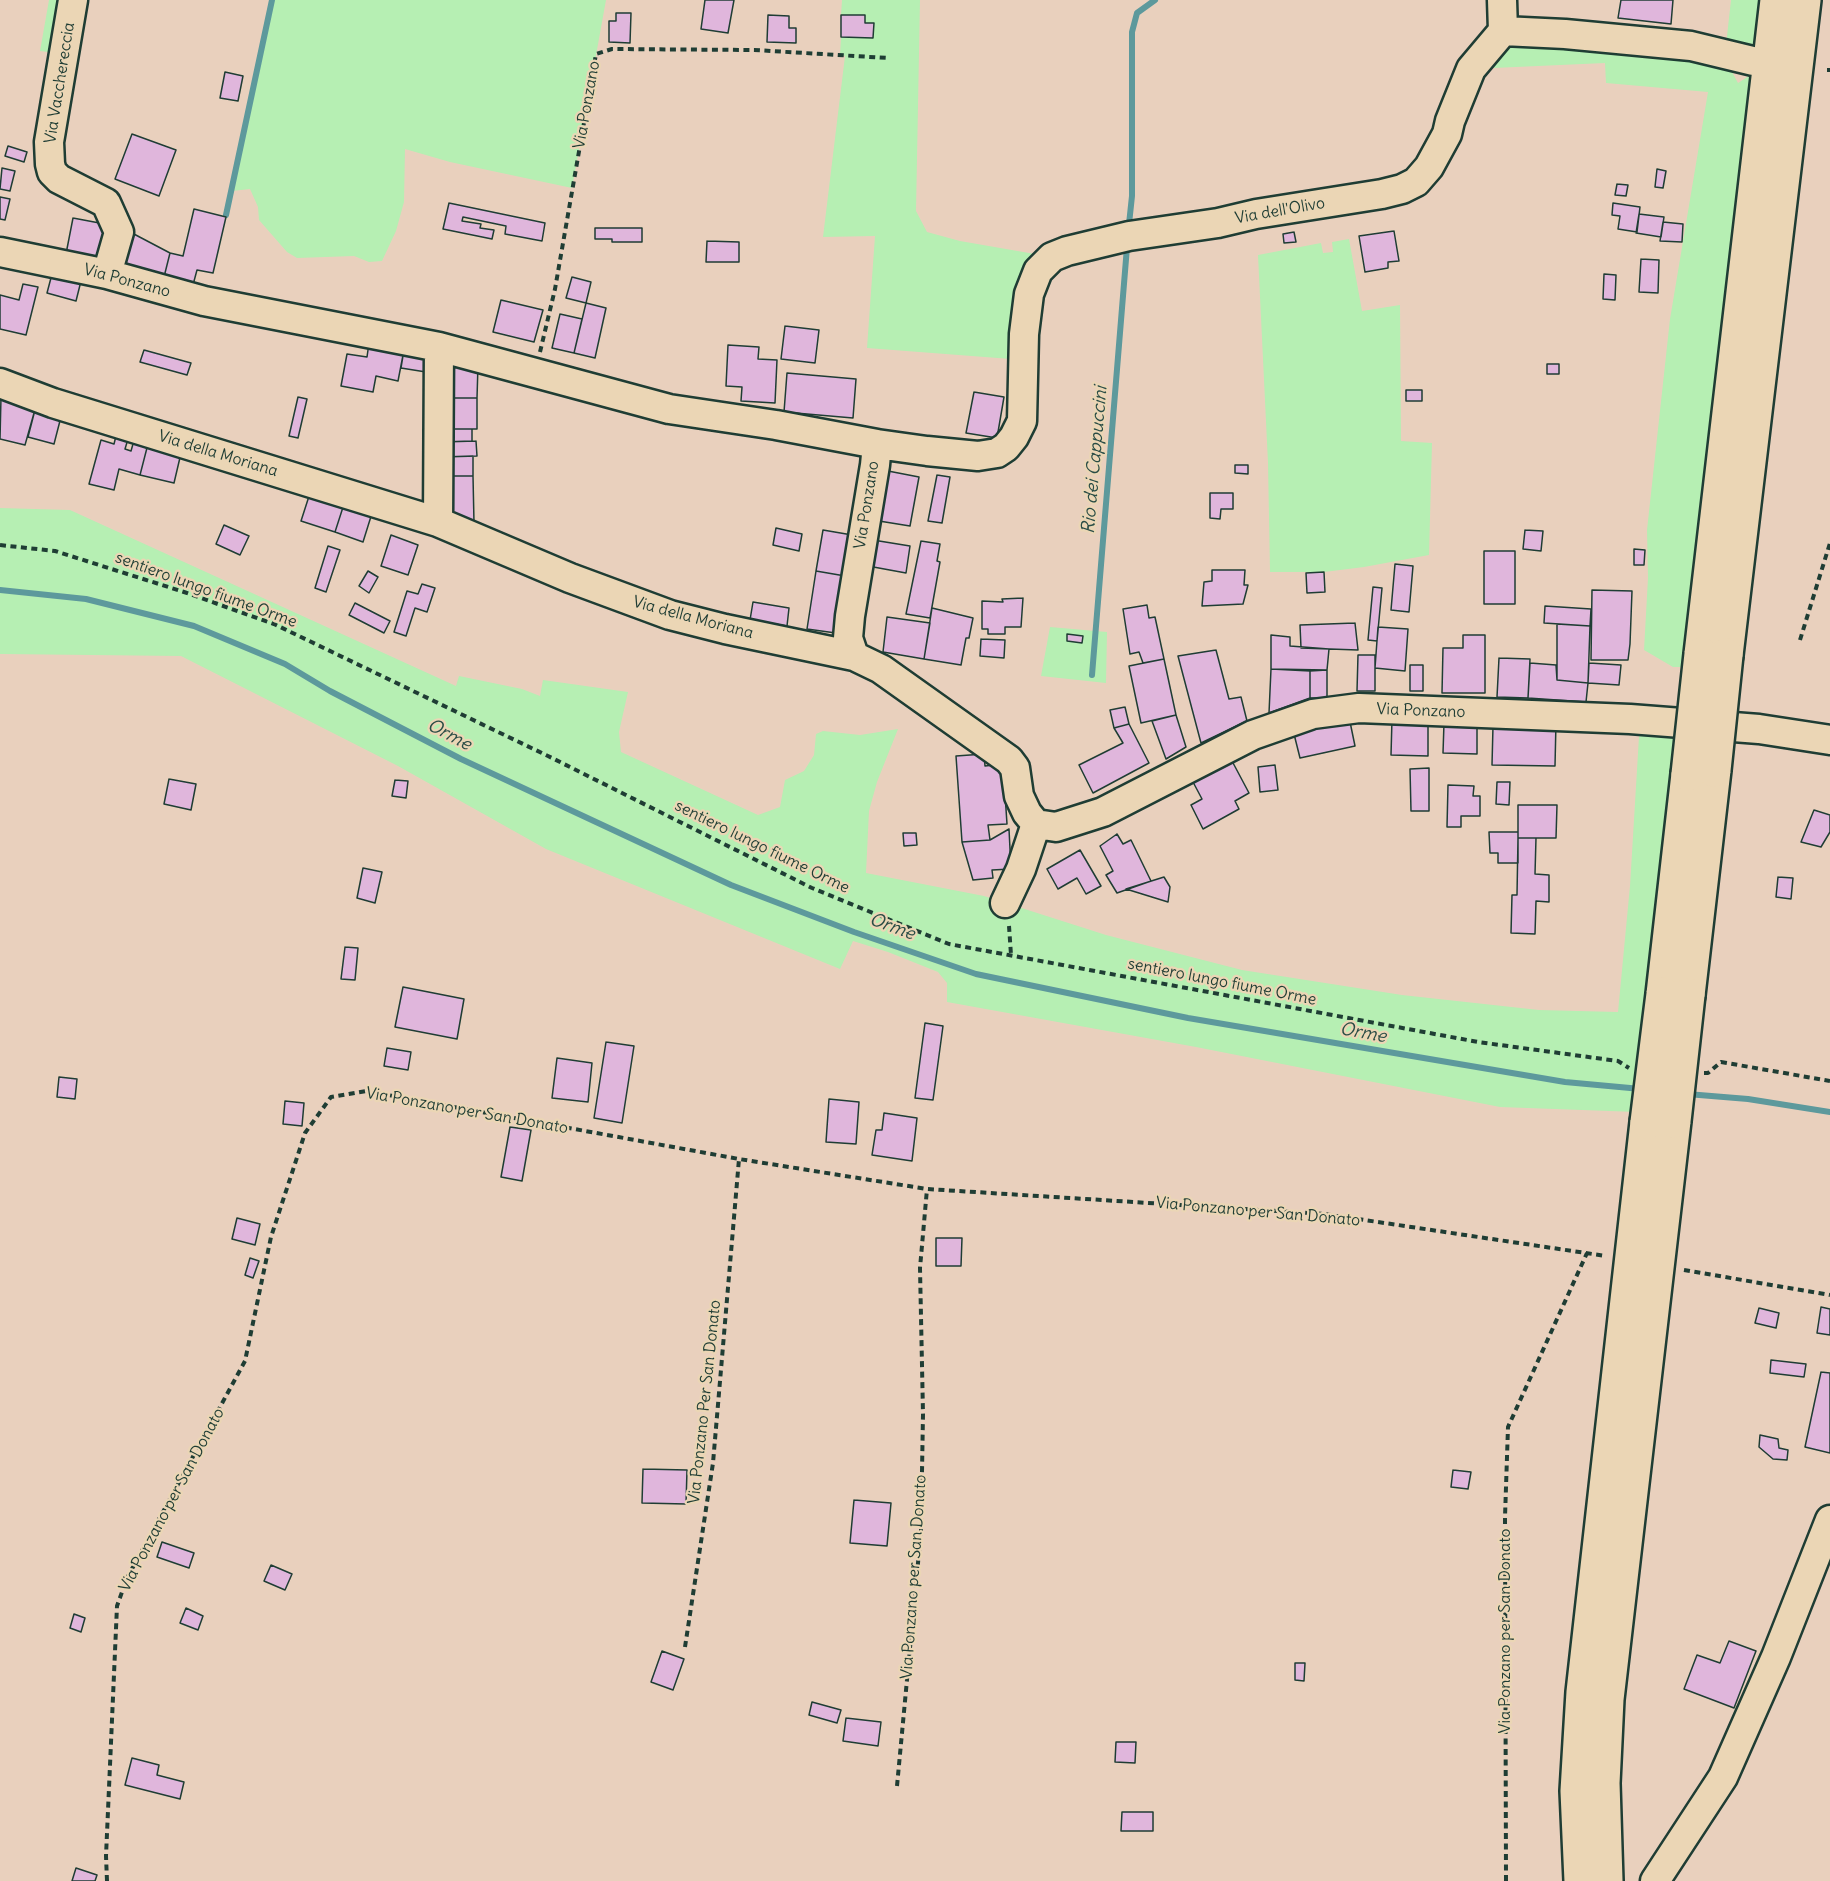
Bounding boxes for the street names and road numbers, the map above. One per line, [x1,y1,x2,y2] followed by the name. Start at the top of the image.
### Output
[41,21,79,145] street label: Via Vacchereccia
[570,60,604,150] street label: Via Ponzano
[1234,194,1326,228] street label: Via dell'Olivo
[82,260,172,302] street label: Via Ponzano
[156,427,280,481] street label: Via della Moriana
[851,460,883,550] street label: Via Ponzano
[113,548,299,632] street label: sentiero lungo fiume Orme
[631,593,755,643] street label: Via della Moriana
[1376,700,1466,722] street label: Via Ponzano
[672,796,852,898] street label: sentiero lungo fiume Orme
[1126,954,1318,1010] street label: sentiero lungo fiume Orme
[364,1084,570,1138] street label: Via Ponzano per San Donato
[1155,1193,1361,1231] street label: Via Ponzano per San Donato
[685,1299,725,1505] street label: Via Ponzano Per San Donato
[115,1405,229,1595] street label: Via Ponzano per San Donato
[897,1474,931,1680] street label: Via Ponzano per San Donato
[1495,1528,1515,1734] street label: Via Ponzano per San Donato

